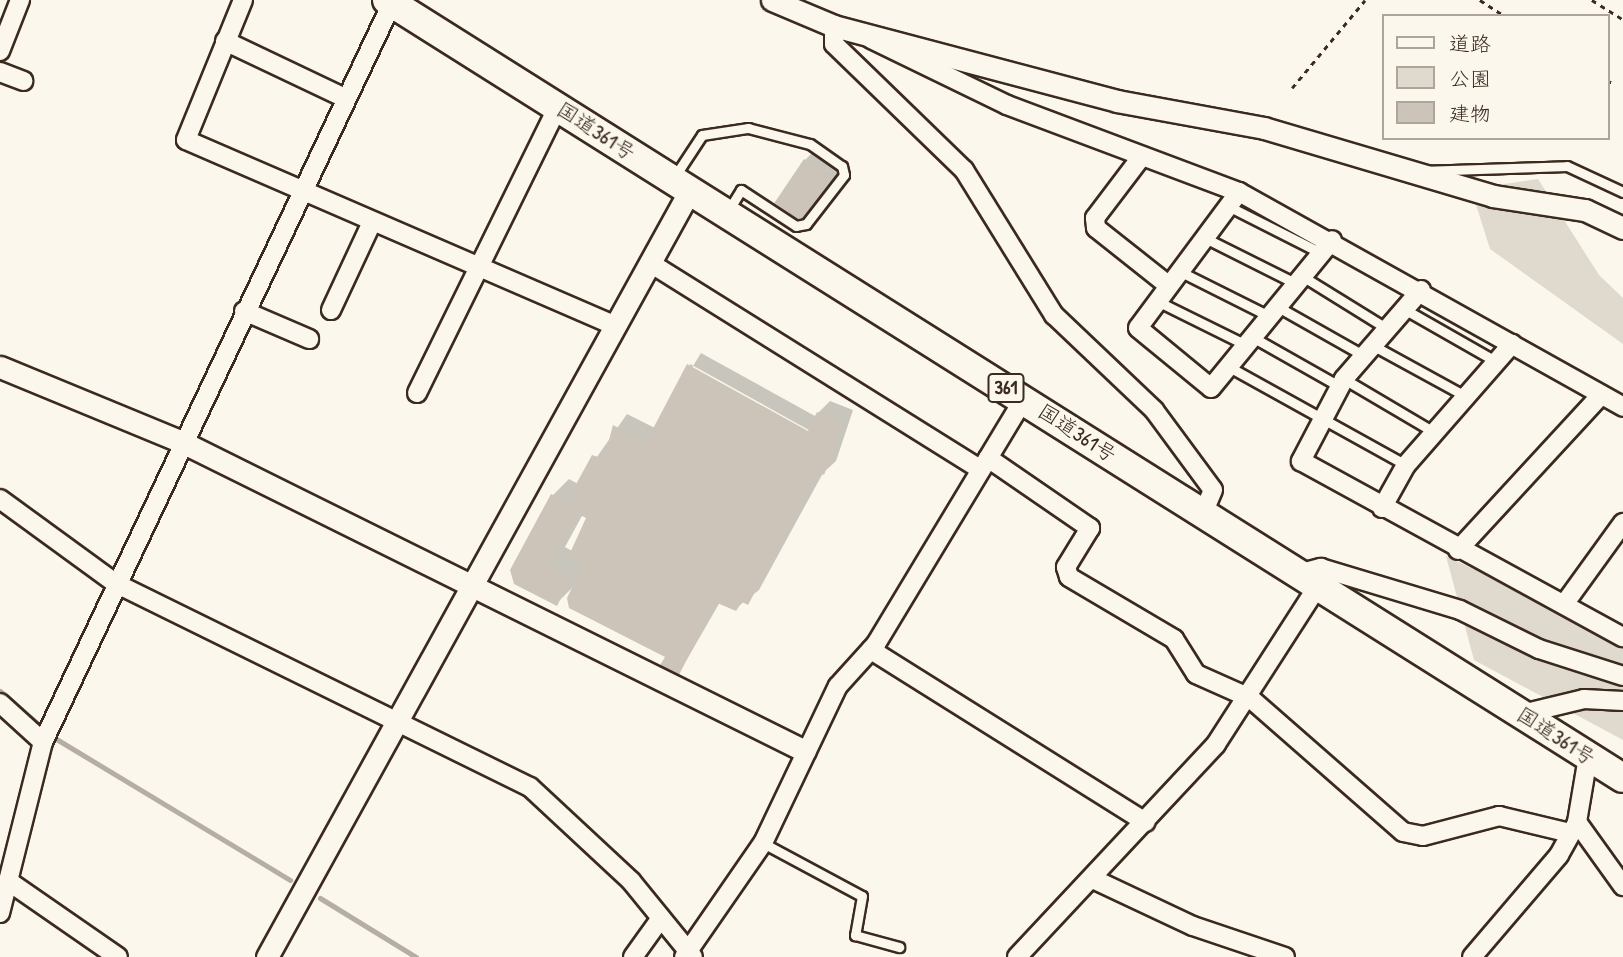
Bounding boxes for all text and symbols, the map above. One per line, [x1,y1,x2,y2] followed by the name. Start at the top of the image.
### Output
[1382,14,1609,140] legend
[1449,29,1491,58] text: 道路
[1449,64,1491,93] text: 公園
[552,96,640,166] street label: 国道361号
[1449,99,1491,128] text: 建物
[987,372,1025,404] road number: 361
[1033,398,1121,468] street label: 国道361号
[1512,701,1600,771] street label: 国道361号

